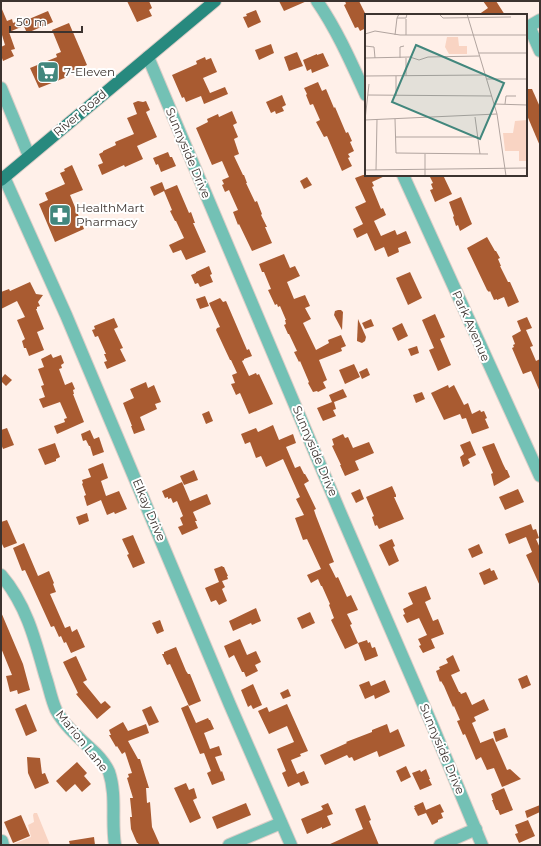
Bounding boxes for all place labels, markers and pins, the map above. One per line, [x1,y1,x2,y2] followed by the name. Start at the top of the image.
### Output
[35,59,61,85] supermarket icon: 7-Eleven
[64,64,115,79] place label: 7-Eleven
[76,200,145,229] place label: HealthMart Pharmacy
[47,202,73,228] pharmacy icon: HealthMart Pharmacy

